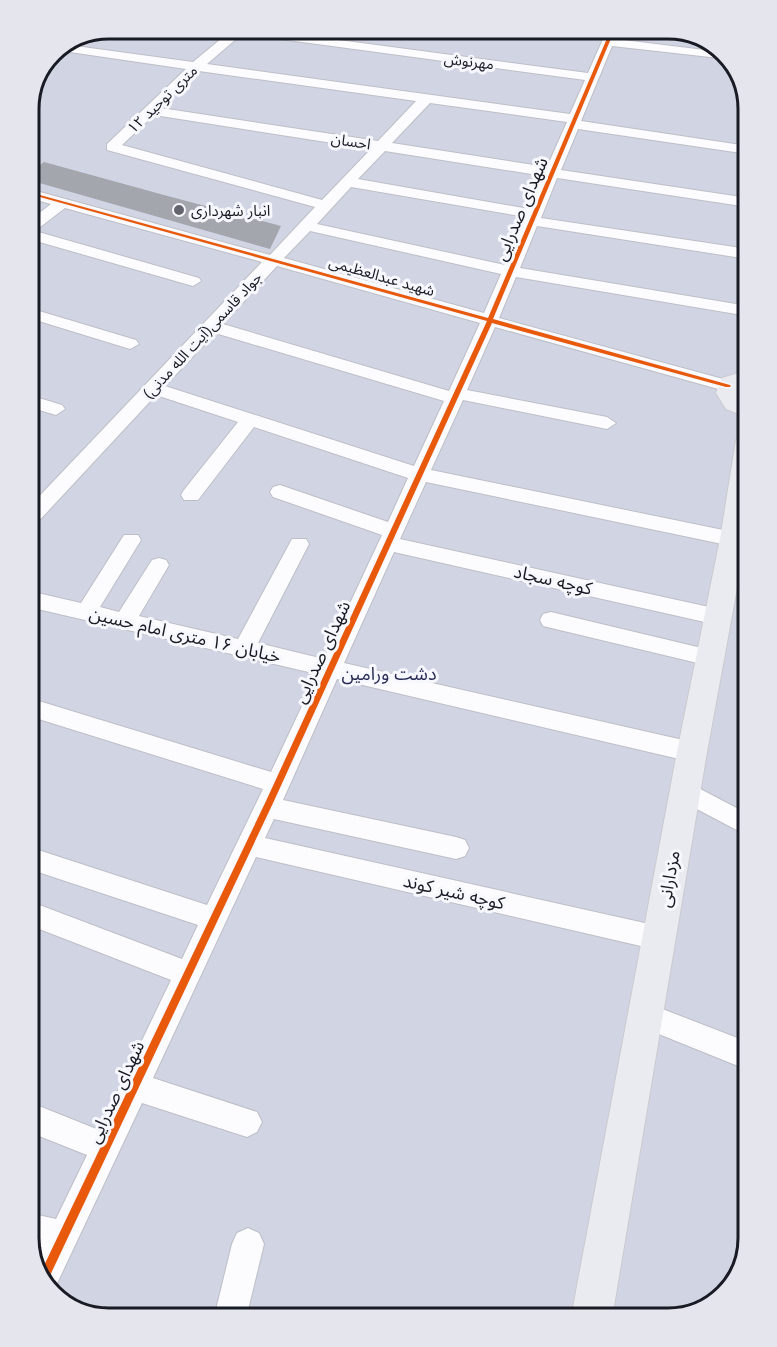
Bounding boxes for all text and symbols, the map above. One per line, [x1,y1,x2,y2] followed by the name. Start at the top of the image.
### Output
[443,50,495,73] street label: مهرنوش
[124,62,201,137] street label: ۱۲ متری توحید
[330,129,372,153] street label: احسان
[490,154,553,264] street label: شهدای صدرایی
[191,202,270,220] place label: انبار شهرداری
[172,203,186,217] marker: انبار شهرداری
[327,253,437,300] street label: شهید عبدالعظیمی
[139,268,266,402] street label: جواد قاسمی(آیت الله مدنی)
[512,561,595,600] street label: کوچه سجاد
[290,598,355,707] street label: شهدای صدرایی
[86,603,283,671] street label: خیابان ۱۶ متری امام حسین
[341,664,437,685] park label: دشت ورامین
[654,849,685,909] street label: مزدارانی
[401,871,507,915] street label: کوچه شیر کوند
[84,1038,149,1147] street label: شهدای صدرایی

